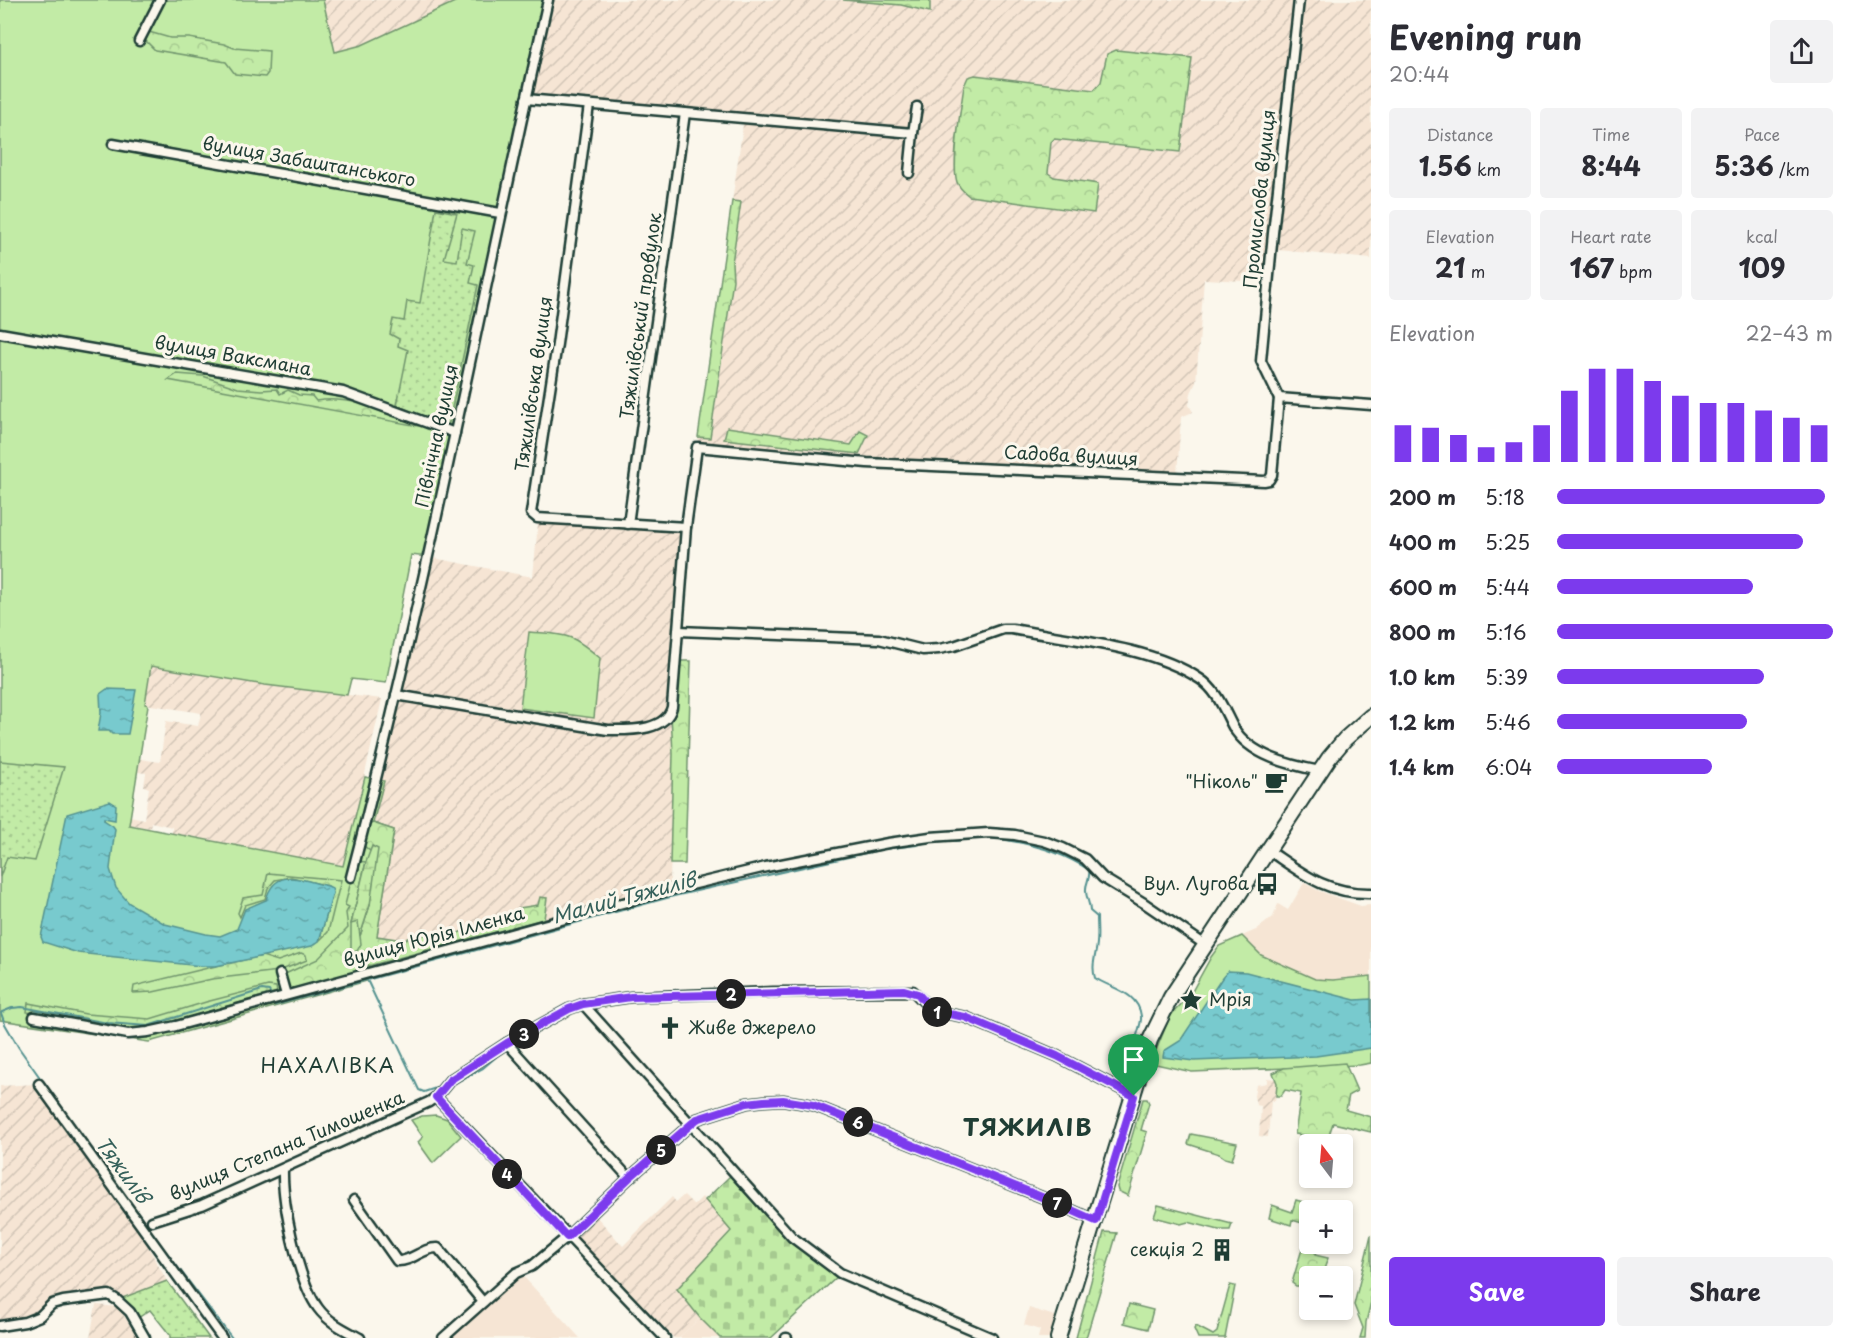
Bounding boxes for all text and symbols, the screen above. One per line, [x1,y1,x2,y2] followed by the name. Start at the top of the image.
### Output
[1389,11,1582,61] text: Evening run
[1770,20,1833,83] button: share
[1389,59,1450,89] text: 20:44
[1236,108,1281,290] street label: Промислова вулиця
[1426,122,1494,146] text: Distance
[1592,122,1630,146] text: Time
[1744,122,1780,146] text: Pace
[201,128,418,193] street label: вулиця Забаштанського
[1419,146,1472,185] text: 1.56
[1581,146,1641,185] text: 8:44
[1714,146,1774,185] text: 5:36
[1472,157,1501,181] text: km
[1774,157,1810,181] text: /km
[612,210,667,421] street label: Тяжилівський провулок
[1425,224,1495,248] text: Elevation
[1571,224,1651,248] text: Heart rate
[1746,224,1778,248] text: kcal
[1435,248,1465,287] text: 21
[1570,248,1614,287] text: 167
[1738,248,1786,287] text: 109
[1465,259,1485,283] text: m
[1614,259,1652,283] text: bpm
[507,294,558,473] street label: Тяжилівська вулиця
[1389,318,1475,348] text: Elevation
[1746,318,1833,348] text: 22–43 m
[153,327,314,382] street label: вулиця Ваксмана
[407,362,464,510] street label: Північна вулиця
[1003,438,1139,472] street label: Садова вулиця
[1389,482,1456,512] text: 200 m
[1485,482,1525,512] text: 5:18
[1389,527,1457,557] text: 400 m
[1485,527,1530,557] text: 5:25
[1389,572,1457,602] text: 600 m
[1485,572,1530,602] text: 5:44
[1389,617,1456,647] text: 800 m
[1485,617,1527,647] text: 5:16
[1389,662,1456,692] text: 1.0 km
[1485,662,1528,692] text: 5:39
[1389,707,1455,737] text: 1.2 km
[1485,707,1531,737] text: 5:46
[1389,752,1455,782] text: 1.4 km
[1485,752,1533,782] text: 6:04
[1185,767,1258,794] place label: "Ніколь"
[1263,769,1289,795] cafe icon: "Ніколь"
[549,863,702,931] water label: Малий Тяжилів
[1144,869,1250,896] place label: Вул. Лугова
[1254,871,1280,897] bus stop icon: Вул. Лугова
[340,898,528,973] street label: вулиця Юрія Іллєнка
[716,979,746,1009] pin: 2
[725,982,737,1006] text: 2
[1209,985,1252,1012] place label: Мрія
[1178,987,1204,1013] place icon: Мрія
[922,997,952,1027] pin: 1
[933,1000,941,1024] text: 1
[688,1013,816,1040] place label: Живе джерело
[657,1015,683,1041] church icon: Живе джерело
[509,1019,539,1049] pin: 3
[519,1022,529,1046] text: 3
[1108,1034,1159,1096] pin
[1117,1043,1150,1076] icon: arrive
[261,1050,395,1080] district label: НАХАЛІВКА
[165,1083,409,1206] street label: вулиця Степана Тимошенка
[843,1107,873,1137] pin: 6
[963,1108,1093,1144] district label: ТЯЖИЛІВ
[852,1110,864,1134] text: 6
[89,1130,160,1212] water label: Тяжилів
[1299,1134,1353,1188] north arrow
[1299,1134,1353,1320] map controls
[646,1135,676,1165] pin: 5
[656,1138,666,1162] text: 5
[492,1159,522,1189] pin: 4
[502,1162,512,1186] text: 4
[1042,1188,1072,1218] pin: 7
[1052,1191,1062,1215] text: 7
[1299,1200,1353,1254] button: +
[1130,1235,1204,1262] place label: секція 2
[1209,1237,1235,1263] building icon: секція 2
[1389,1257,1605,1326] button: Save
[1617,1257,1833,1326] button: Share
[1299,1266,1353,1320] button: −

